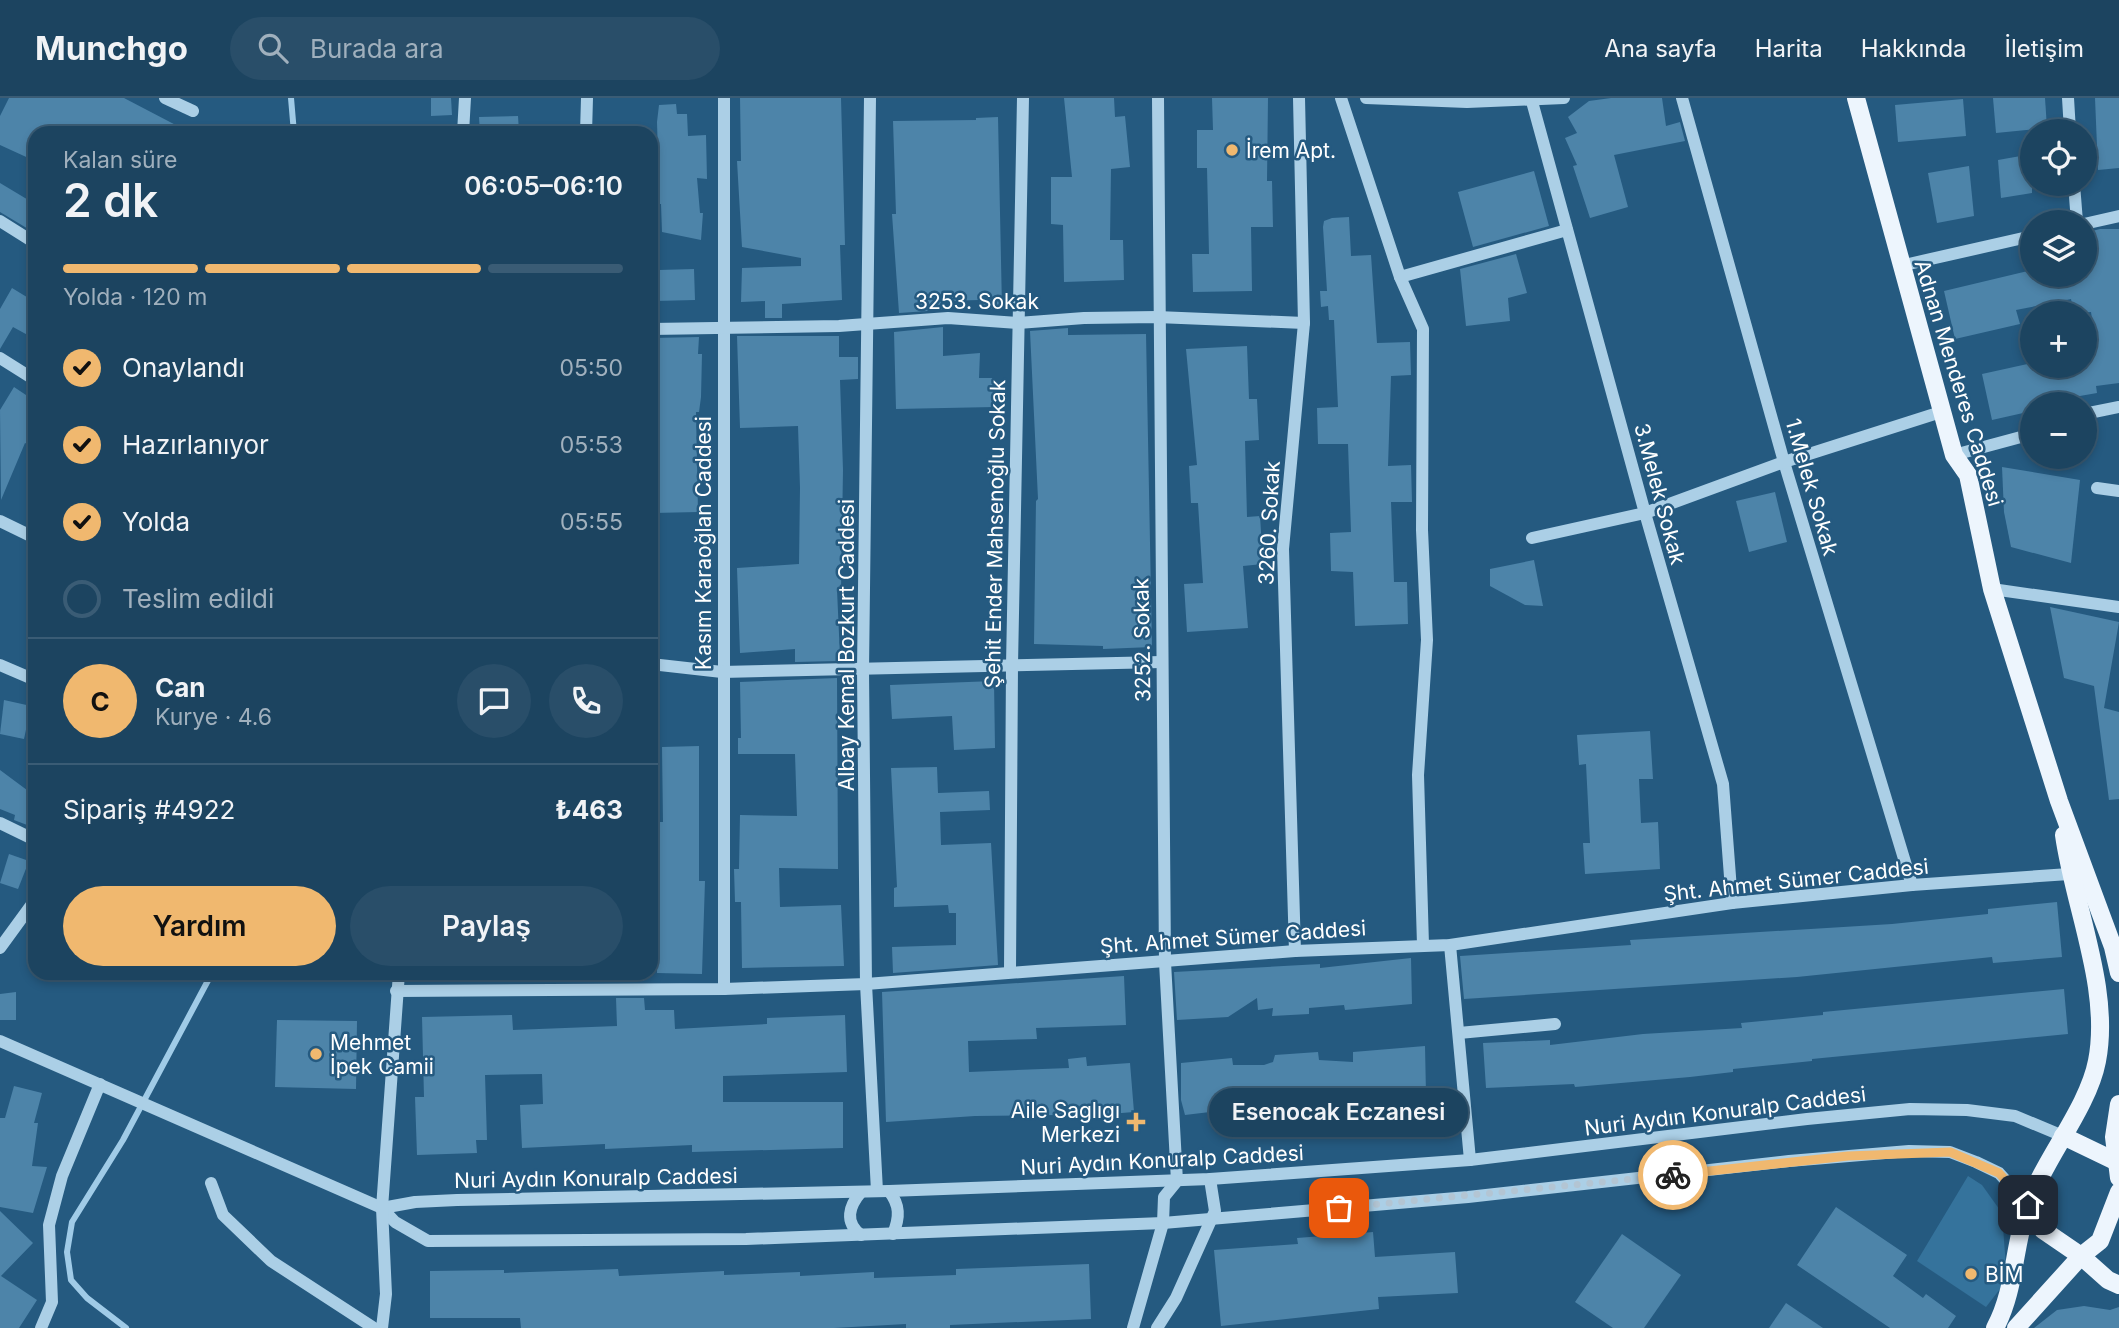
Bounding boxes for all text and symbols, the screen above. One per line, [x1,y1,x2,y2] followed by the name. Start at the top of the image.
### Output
[230,17,720,80] search box
[35,28,188,68] text: Munchgo
[254,29,292,67] icon: search
[310,33,443,64] text: Burada ara
[1604,34,1717,63] text: Ana sayfa
[1755,34,1823,63] text: Harita
[1861,34,1967,63] text: Hakkında
[2005,34,2084,63] text: İletişim
[2020,119,2097,469] map controls
[2020,119,2097,196] button: locate
[1246,137,1336,163] place label: İrem Apt.
[1224,142,1240,158] marker: İrem Apt.
[63,146,177,174] text: Kalan süre
[464,170,623,201] text: 06:05–06:10
[63,172,158,228] text: 2 dk
[2020,210,2097,287] button: layers
[1910,257,2008,509] street label: Adnan Menderes Caddesi
[63,283,207,311] text: Yolda · 120 m
[915,289,1039,314] street label: 3253. Sokak
[2020,301,2097,378] button: +
[63,349,101,387] icon: check
[122,352,245,383] text: Onaylandı
[559,354,623,382] text: 05:50
[980,379,1010,689] street label: Şehit Ender Mahsenoğlu Sokak
[2020,392,2097,469] button: −
[691,416,716,670] street label: Kasım Karaoğlan Caddesi
[1780,416,1844,559] street label: 1.Melek Sokak
[1629,421,1691,568] street label: 3.Melek Sokak
[63,426,101,464] icon: check
[122,429,269,460] text: Hazırlanıyor
[560,431,623,459] text: 05:53
[1253,460,1285,586] street label: 3260. Sokak
[834,499,859,791] street label: Albay Kemal Bozkurt Caddesi
[63,503,101,541] icon: check
[122,506,190,537] text: Yolda
[560,508,623,536] text: 05:55
[1128,577,1156,702] street label: 3252. Sokak
[122,583,274,614] text: Teslim edildi
[457,664,531,738] button: chat
[549,664,623,738] button: phone
[155,672,206,703] text: Can
[90,686,110,717] text: C
[155,703,272,731] text: Kurye · 4.6
[63,794,235,825] text: Sipariş #4922
[555,794,623,825] text: ₺463
[1662,854,1930,906] street label: Şht. Ahmet Sümer Caddesi
[63,886,336,966] button: Yardım
[350,886,623,966] button: Paylaş
[1099,915,1367,959] street label: Şht. Ahmet Sümer Caddesi
[330,1030,434,1079] place label: Mehmet İpek Camii
[308,1046,324,1062] marker: Mehmet İpek Camii
[1583,1081,1867,1141] street label: Nuri Aydın Konuralp Caddesi
[1210,1089,1468,1138] callout: Esenocak Eczanesi
[1011,1098,1120,1147] place label: Aile Saglıgı Merkezi
[1232,1098,1445,1126] text: Esenocak Eczanesi
[1126,1112,1146,1132] marker: Aile Saglıgı Merkezi
[1020,1140,1304,1180] street label: Nuri Aydın Konuralp Caddesi
[1638,1140,1708,1210] courier
[1654,1156,1692,1194] icon: bike
[454,1163,738,1193] street label: Nuri Aydın Konuralp Caddesi
[1998,1175,2058,1235] pin
[1309,1178,1369,1238] pin
[2009,1186,2047,1224] icon: home
[1320,1189,1358,1227] icon: bag
[1985,1261,2023,1287] place label: BİM
[1963,1266,1979,1282] marker: BİM

